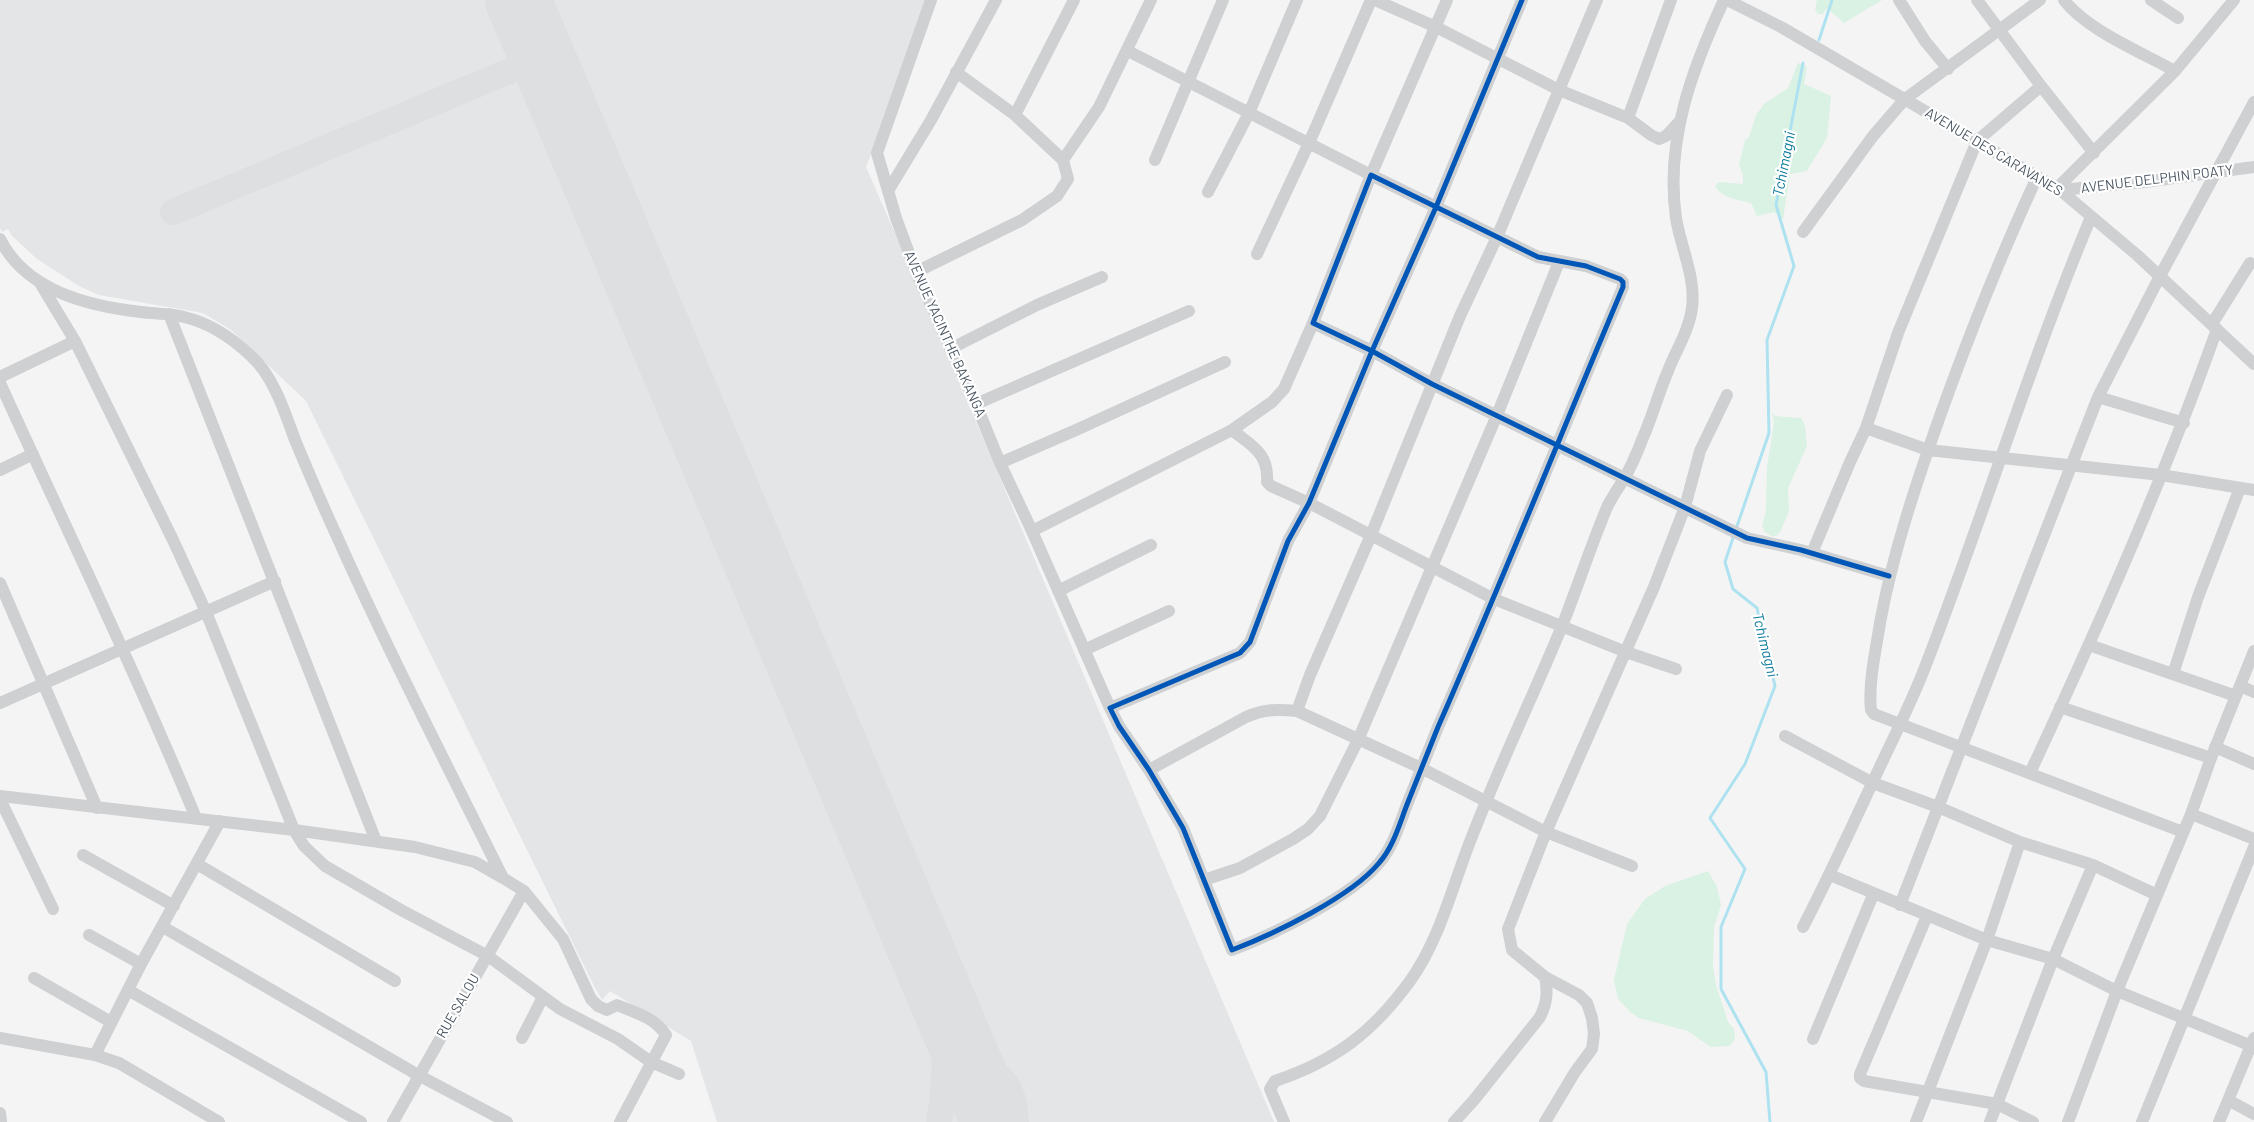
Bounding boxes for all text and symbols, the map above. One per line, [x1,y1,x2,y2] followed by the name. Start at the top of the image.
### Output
[1922,104,2066,200] street label: AVENUE DES CARAVANES
[1769,130,1799,198] water label: Tchimagni
[2080,161,2234,197] street label: AVENUE DELPHIN POATY
[901,248,989,420] street label: AVENUE YACINTHE BAKANGA
[1748,611,1782,679] water label: Tchimagni
[433,971,483,1041] street label: RUE SALOU

